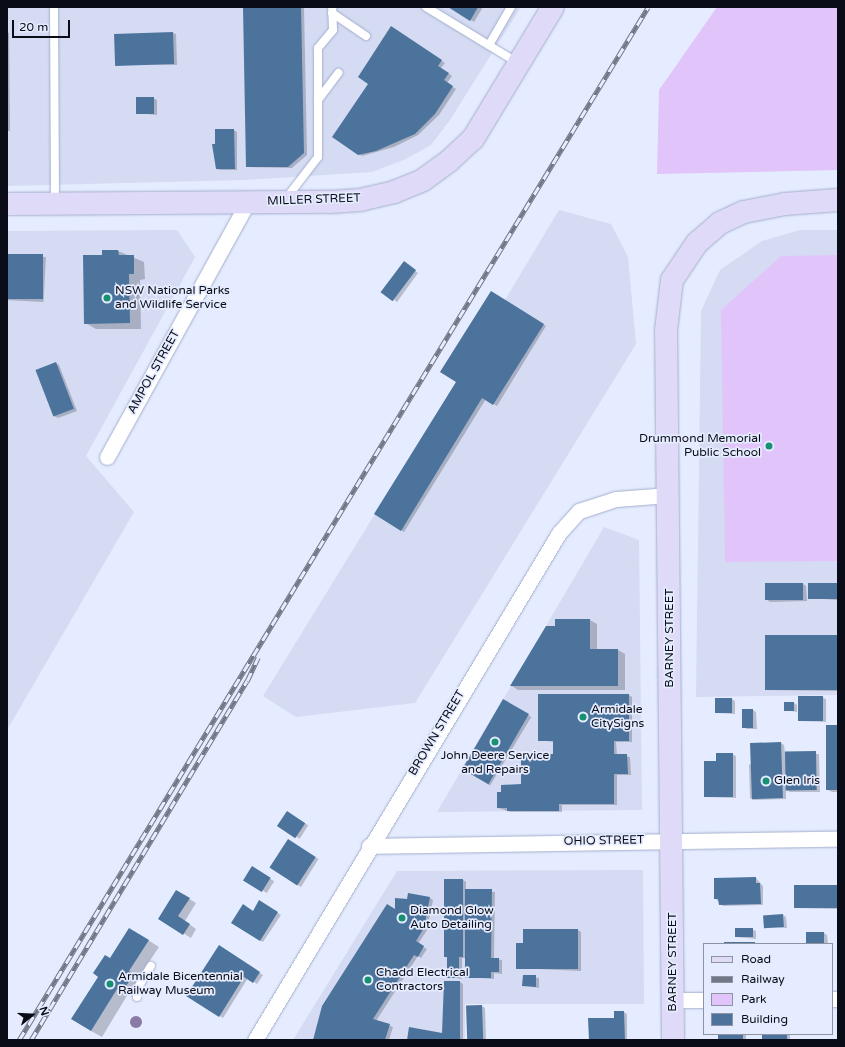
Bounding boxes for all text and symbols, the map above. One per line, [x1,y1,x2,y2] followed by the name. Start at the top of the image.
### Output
[14,12,72,38] scale bar
[19,20,48,34] text: 20 m
[267,191,361,209] street label: MILLER STREET
[115,284,230,312] place label: NSW National Parks and Wildlife Service
[102,293,112,303] marker: NSW National Parks and Wildlife Service
[125,327,183,417] street label: AMPOL STREET
[639,432,761,460] place label: Drummond Memorial Public School
[764,441,774,451] marker: Drummond Memorial Public School
[663,588,677,688] street label: BARNEY STREET
[406,688,468,778] street label: BROWN STREET
[591,703,644,731] place label: Armidale CitySigns
[578,712,588,722] marker: Armidale CitySigns
[490,737,500,747] marker: John Deere Service and Repairs
[441,749,549,777] place label: John Deere Service and Repairs
[774,774,820,788] place label: Glen Iris
[761,776,771,786] marker: Glen Iris
[564,833,644,849] street label: OHIO STREET
[410,904,494,932] place label: Diamond Glow Auto Detailing
[666,912,680,1012] street label: BARNEY STREET
[397,913,407,923] marker: Diamond Glow Auto Detailing
[703,943,833,1035] legend
[741,952,771,966] text: Road
[376,966,469,994] place label: Chadd Electrical Contractors
[118,970,243,998] place label: Armidale Bicentennial Railway Museum
[741,972,785,986] text: Railway
[363,975,373,985] marker: Chadd Electrical Contractors
[105,979,115,989] marker: Armidale Bicentennial Railway Museum
[741,992,767,1006] text: Park
[12,995,52,1035] north arrow
[36,1005,51,1017] text: N
[741,1012,788,1026] text: Building

